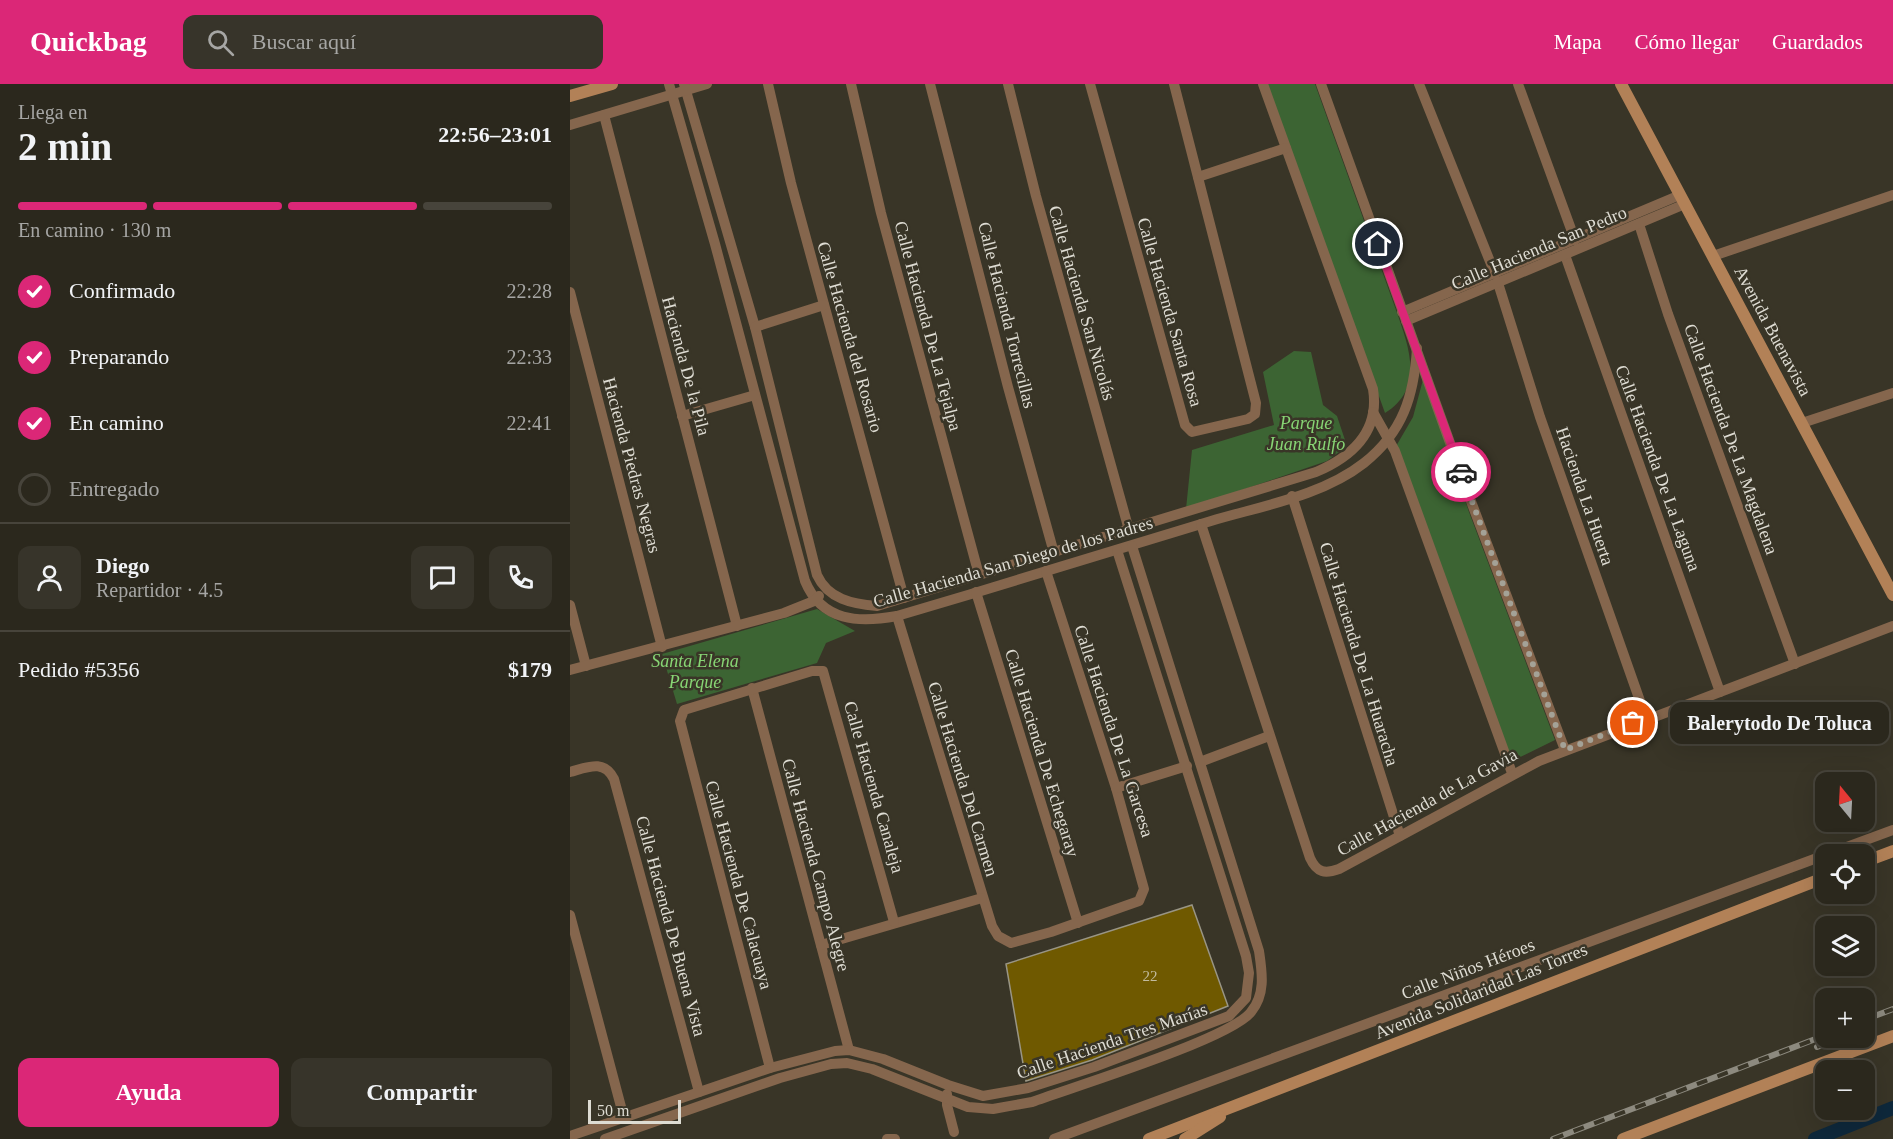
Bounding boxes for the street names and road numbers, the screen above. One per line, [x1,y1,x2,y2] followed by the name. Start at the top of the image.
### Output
[1448,202,1630,294] street label: Calle Hacienda San Pedro
[1045,203,1119,403] street label: Calle Hacienda San Nicolás
[1133,215,1207,409] street label: Calle Hacienda Santa Rosa
[890,219,966,433] street label: Calle Hacienda De La Tejalpa
[974,220,1040,410] street label: Calle Hacienda Torrecillas
[813,239,887,435] street label: Calle Hacienda del Rosario
[1730,263,1816,399] street label: Avenida Buenavista
[658,294,714,438] street label: Hacienda De la Pila
[1680,321,1782,557] street label: Calle Hacienda De La Magdalena
[1611,362,1705,574] street label: Calle Hacienda De La Laguna
[599,375,665,555] street label: Hacienda Piedras Negras
[1552,424,1618,568] street label: Hacienda La Huerta
[871,512,1155,612] street label: Calle Hacienda San Diego de los Padres
[1315,540,1403,768] street label: Calle Hacienda De La Huaracha
[1070,622,1158,840] street label: Calle Hacienda De La Garcesa
[1001,647,1083,859] street label: Calle Hacienda De Echegaray
[924,679,1002,879] street label: Calle Hacienda Del Carmen
[840,699,908,875] street label: Calle Hacienda Canaleja
[1333,744,1521,860] street label: Calle Hacienda de La Gavia
[778,756,854,974] street label: Calle Hacienda Campo Alegre
[701,778,777,992] street label: Calle Hacienda De Calacuaya
[632,814,710,1038] street label: Calle Hacienda De Buena Vista
[1399,934,1537,1004] street label: Calle Niños Héroes
[1372,939,1590,1043] street label: Avenida Solidaridad Las Torres
[1014,999,1210,1083] street label: Calle Hacienda Tres Marías

